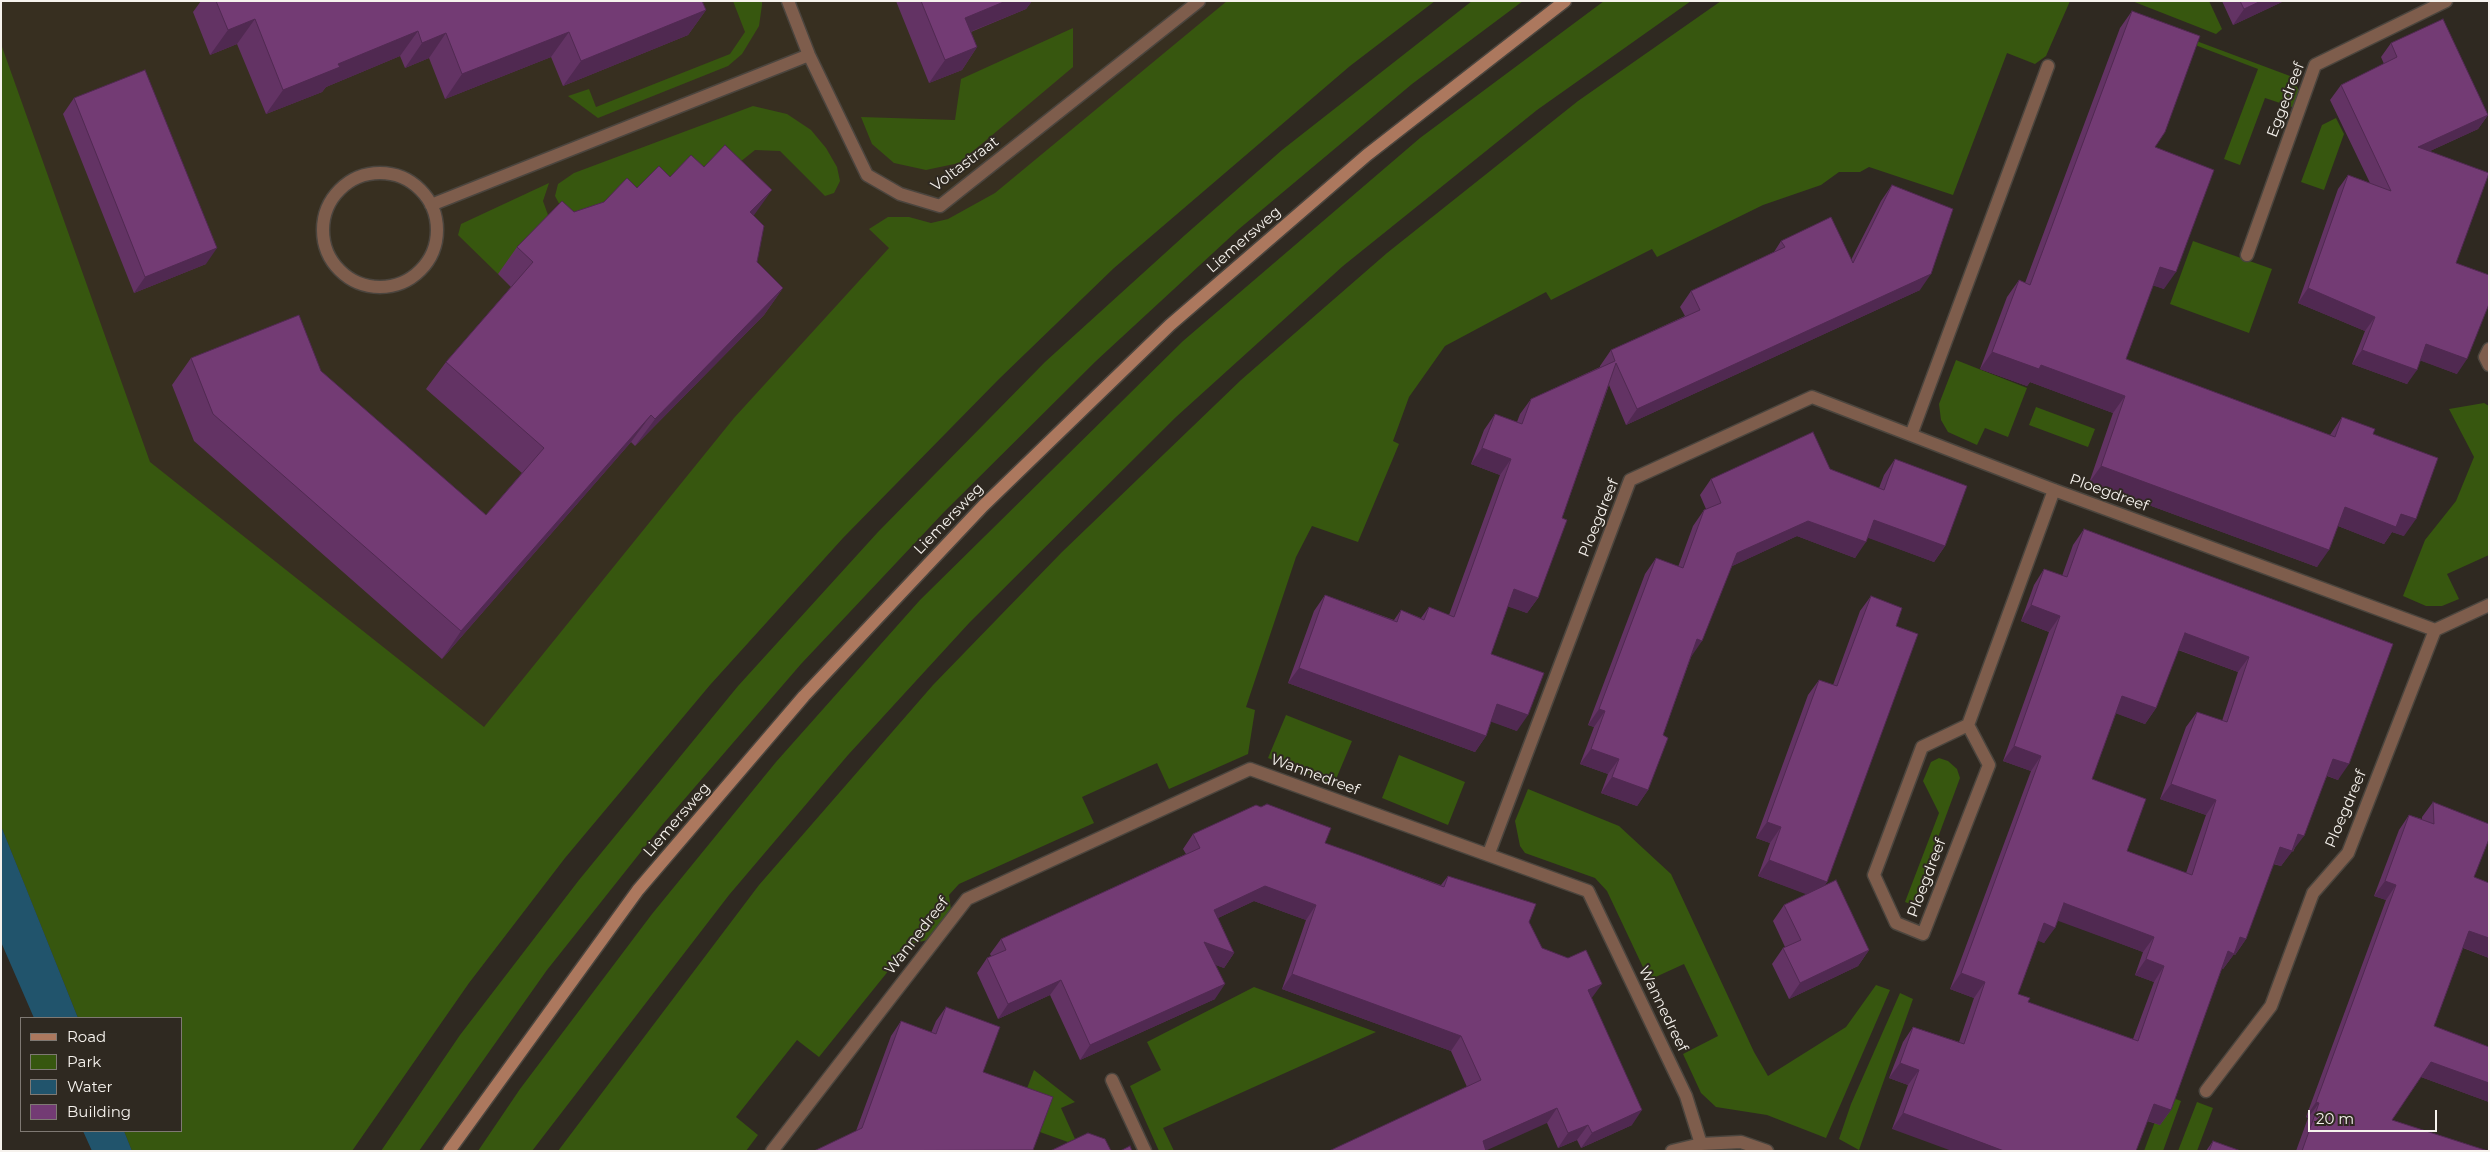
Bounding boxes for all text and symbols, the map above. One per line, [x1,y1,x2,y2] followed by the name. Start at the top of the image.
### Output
[2263,60,2309,140] street label: Eggedreef
[928,133,1002,195] street label: Voltastraat
[1203,203,1285,277] street label: Liemersweg
[2067,470,2151,516] street label: Ploegdreef
[1575,476,1623,560] street label: Ploegdreef
[910,480,988,558] street label: Liemersweg
[1268,751,1362,799] street label: Wannedreef
[2322,767,2370,851] street label: Ploegdreef
[640,779,714,861] street label: Liemersweg
[1904,836,1950,920] street label: Ploegdreef
[881,894,953,978] street label: Wannedreef
[1634,963,1692,1055] street label: Wannedreef
[20,1017,182,1132] legend
[67,1027,106,1046] text: Road
[67,1052,101,1071] text: Park
[67,1077,113,1096] text: Water
[2310,1100,2439,1132] scale bar
[67,1102,131,1121] text: Building
[2316,1109,2354,1128] text: 20 m

